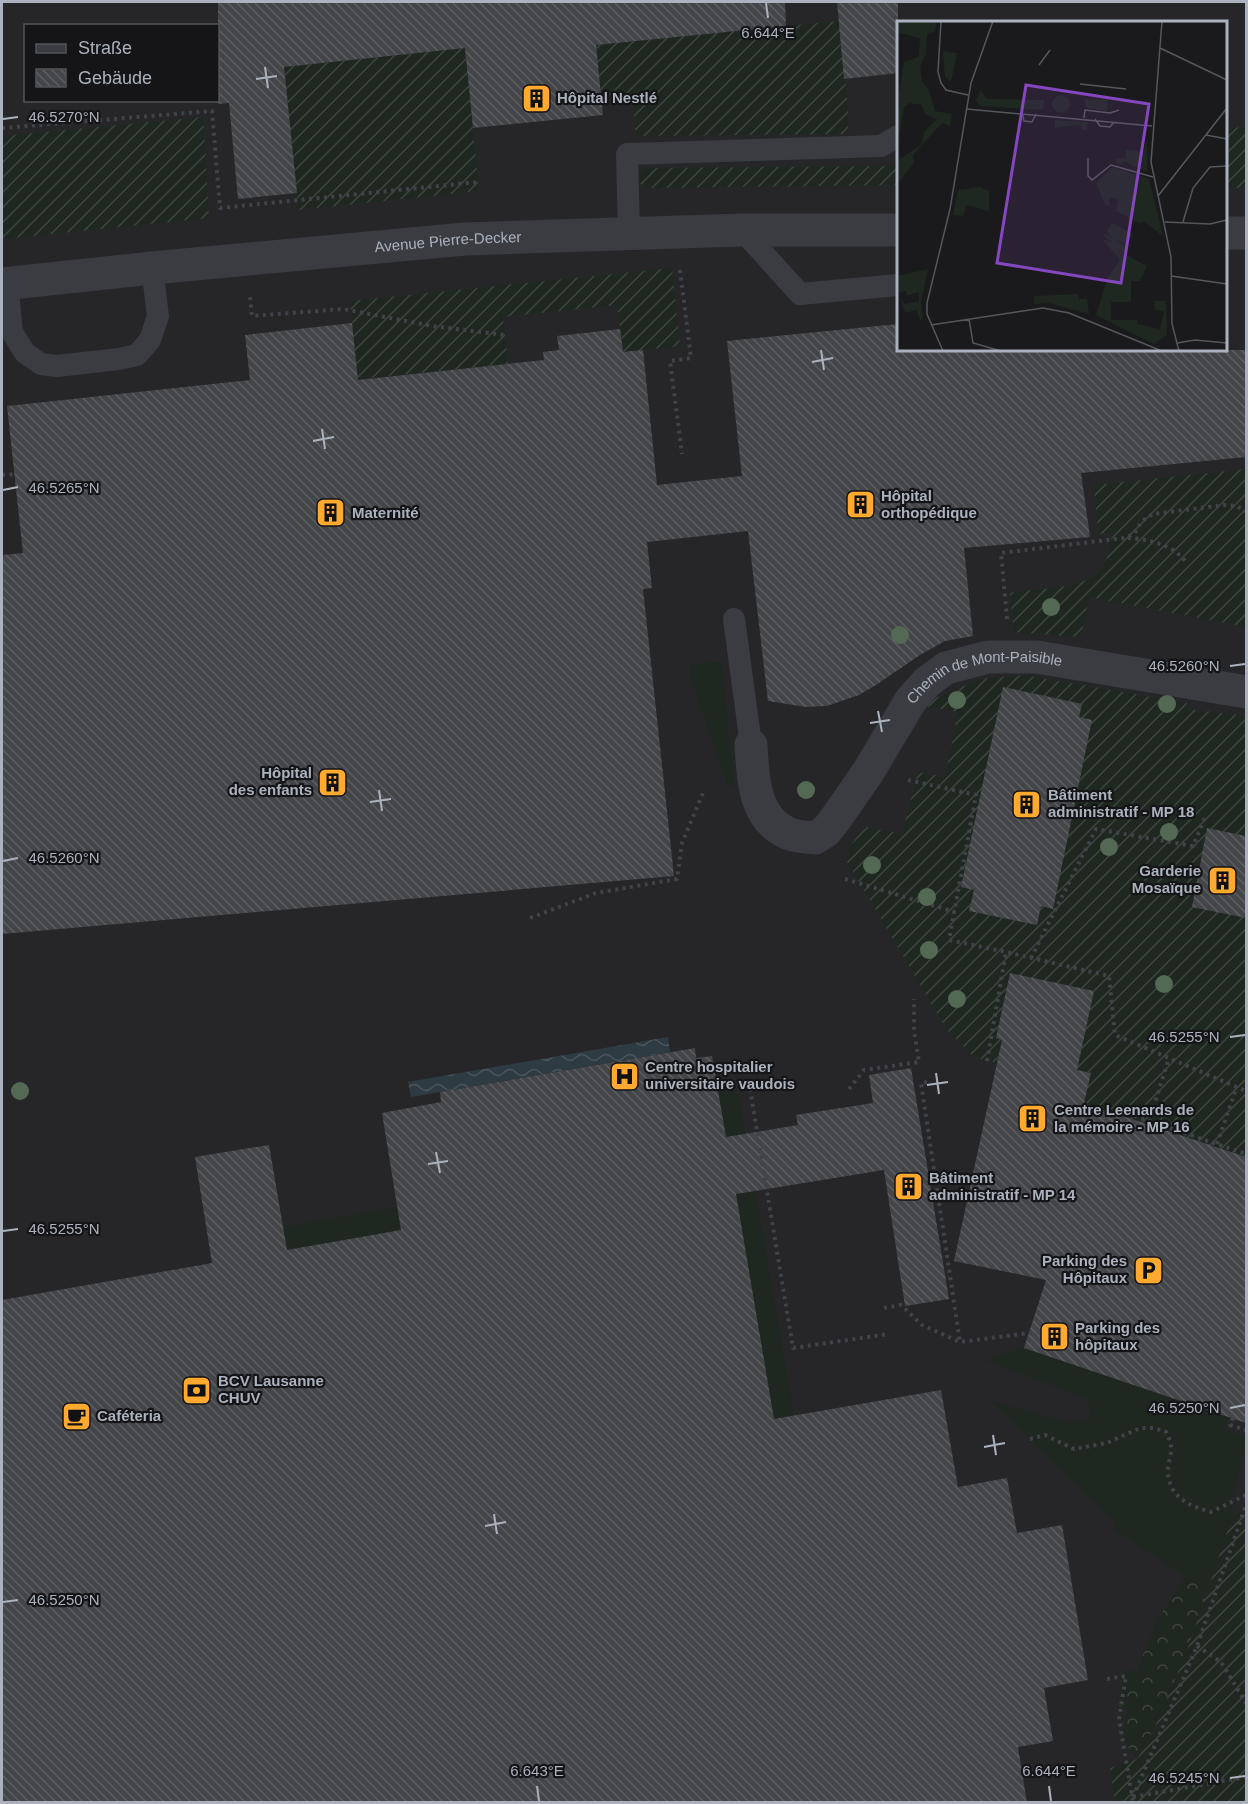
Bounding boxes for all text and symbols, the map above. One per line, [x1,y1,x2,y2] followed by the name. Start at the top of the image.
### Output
[897,21,1227,351] inset map
[24,24,219,102] legend
[741,24,795,41] text: 6.644°E
[78,38,132,58] text: Straße
[78,68,152,88] text: Gebäude
[520,82,552,114] building icon: Hôpital Nestlé
[557,89,657,106] place label: Hôpital Nestlé
[28,108,100,125] text: 46.5270°N
[374,228,522,255] street label: Avenue Pierre-Decker
[28,479,100,496] text: 46.5265°N
[881,487,977,521] place label: Hôpital orthopédique
[844,489,876,521] building icon: Hôpital orthopédique
[315,497,347,529] building icon: Maternité
[352,504,419,521] place label: Maternité
[903,648,1064,707] street label: Chemin de Mont-Paisible
[1148,657,1220,674] text: 46.5260°N
[229,764,312,798] place label: Hôpital des enfants
[317,766,349,798] building icon: Hôpital des enfants
[1048,786,1194,820] place label: Bâtiment administratif - MP 18
[1011,788,1043,820] building icon: Bâtiment administratif - MP 18
[28,849,100,866] text: 46.5260°N
[1132,862,1201,896] place label: Garderie Mosaïque
[1206,864,1238,896] building icon: Garderie Mosaïque
[1148,1028,1220,1045] text: 46.5255°N
[645,1058,795,1092] place label: Centre hospitalier universitaire vaudois
[608,1060,640,1092] hospital icon: Centre hospitalier universitaire vaudois
[1054,1101,1194,1135] place label: Centre Leenards de la mémoire - MP 16
[1017,1103,1049,1135] building icon: Centre Leenards de la mémoire - MP 16
[929,1169,1076,1203] place label: Bâtiment administratif - MP 14
[892,1171,924,1203] building icon: Bâtiment administratif - MP 14
[28,1220,100,1237] text: 46.5255°N
[1042,1252,1128,1286] place label: Parking des Hôpitaux
[1132,1254,1164,1286] parking icon: Parking des Hôpitaux
[1075,1319,1160,1353] place label: Parking des hôpitaux
[1038,1321,1070,1353] building icon: Parking des hôpitaux
[218,1372,324,1406] place label: BCV Lausanne CHUV
[181,1374,213,1406] bank icon: BCV Lausanne CHUV
[1148,1399,1220,1416] text: 46.5250°N
[60,1400,92,1432] cafe icon: Caféteria
[97,1407,162,1424] place label: Caféteria
[28,1591,100,1608] text: 46.5250°N
[510,1762,564,1779] text: 6.643°E
[1022,1762,1076,1779] text: 6.644°E
[1148,1769,1220,1786] text: 46.5245°N

